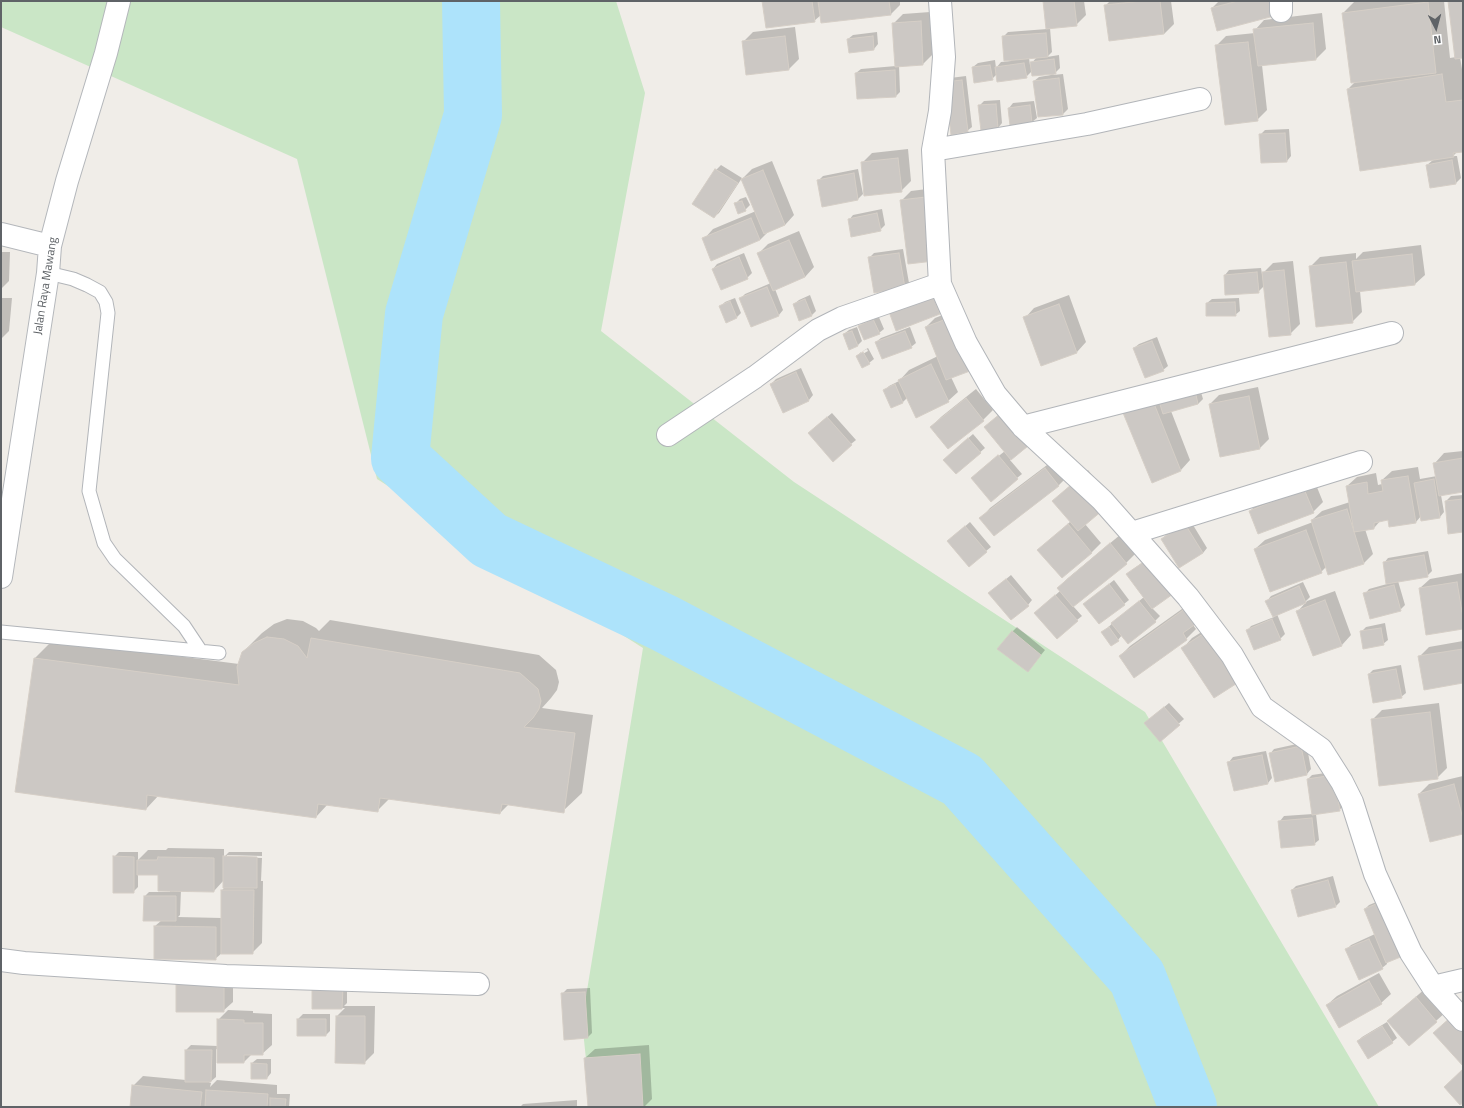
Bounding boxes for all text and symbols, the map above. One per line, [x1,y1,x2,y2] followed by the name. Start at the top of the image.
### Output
[1416,8,1456,48] north arrow
[1433,32,1442,48] text: N
[31,236,61,336] street label: Jalan Raya Mawang

